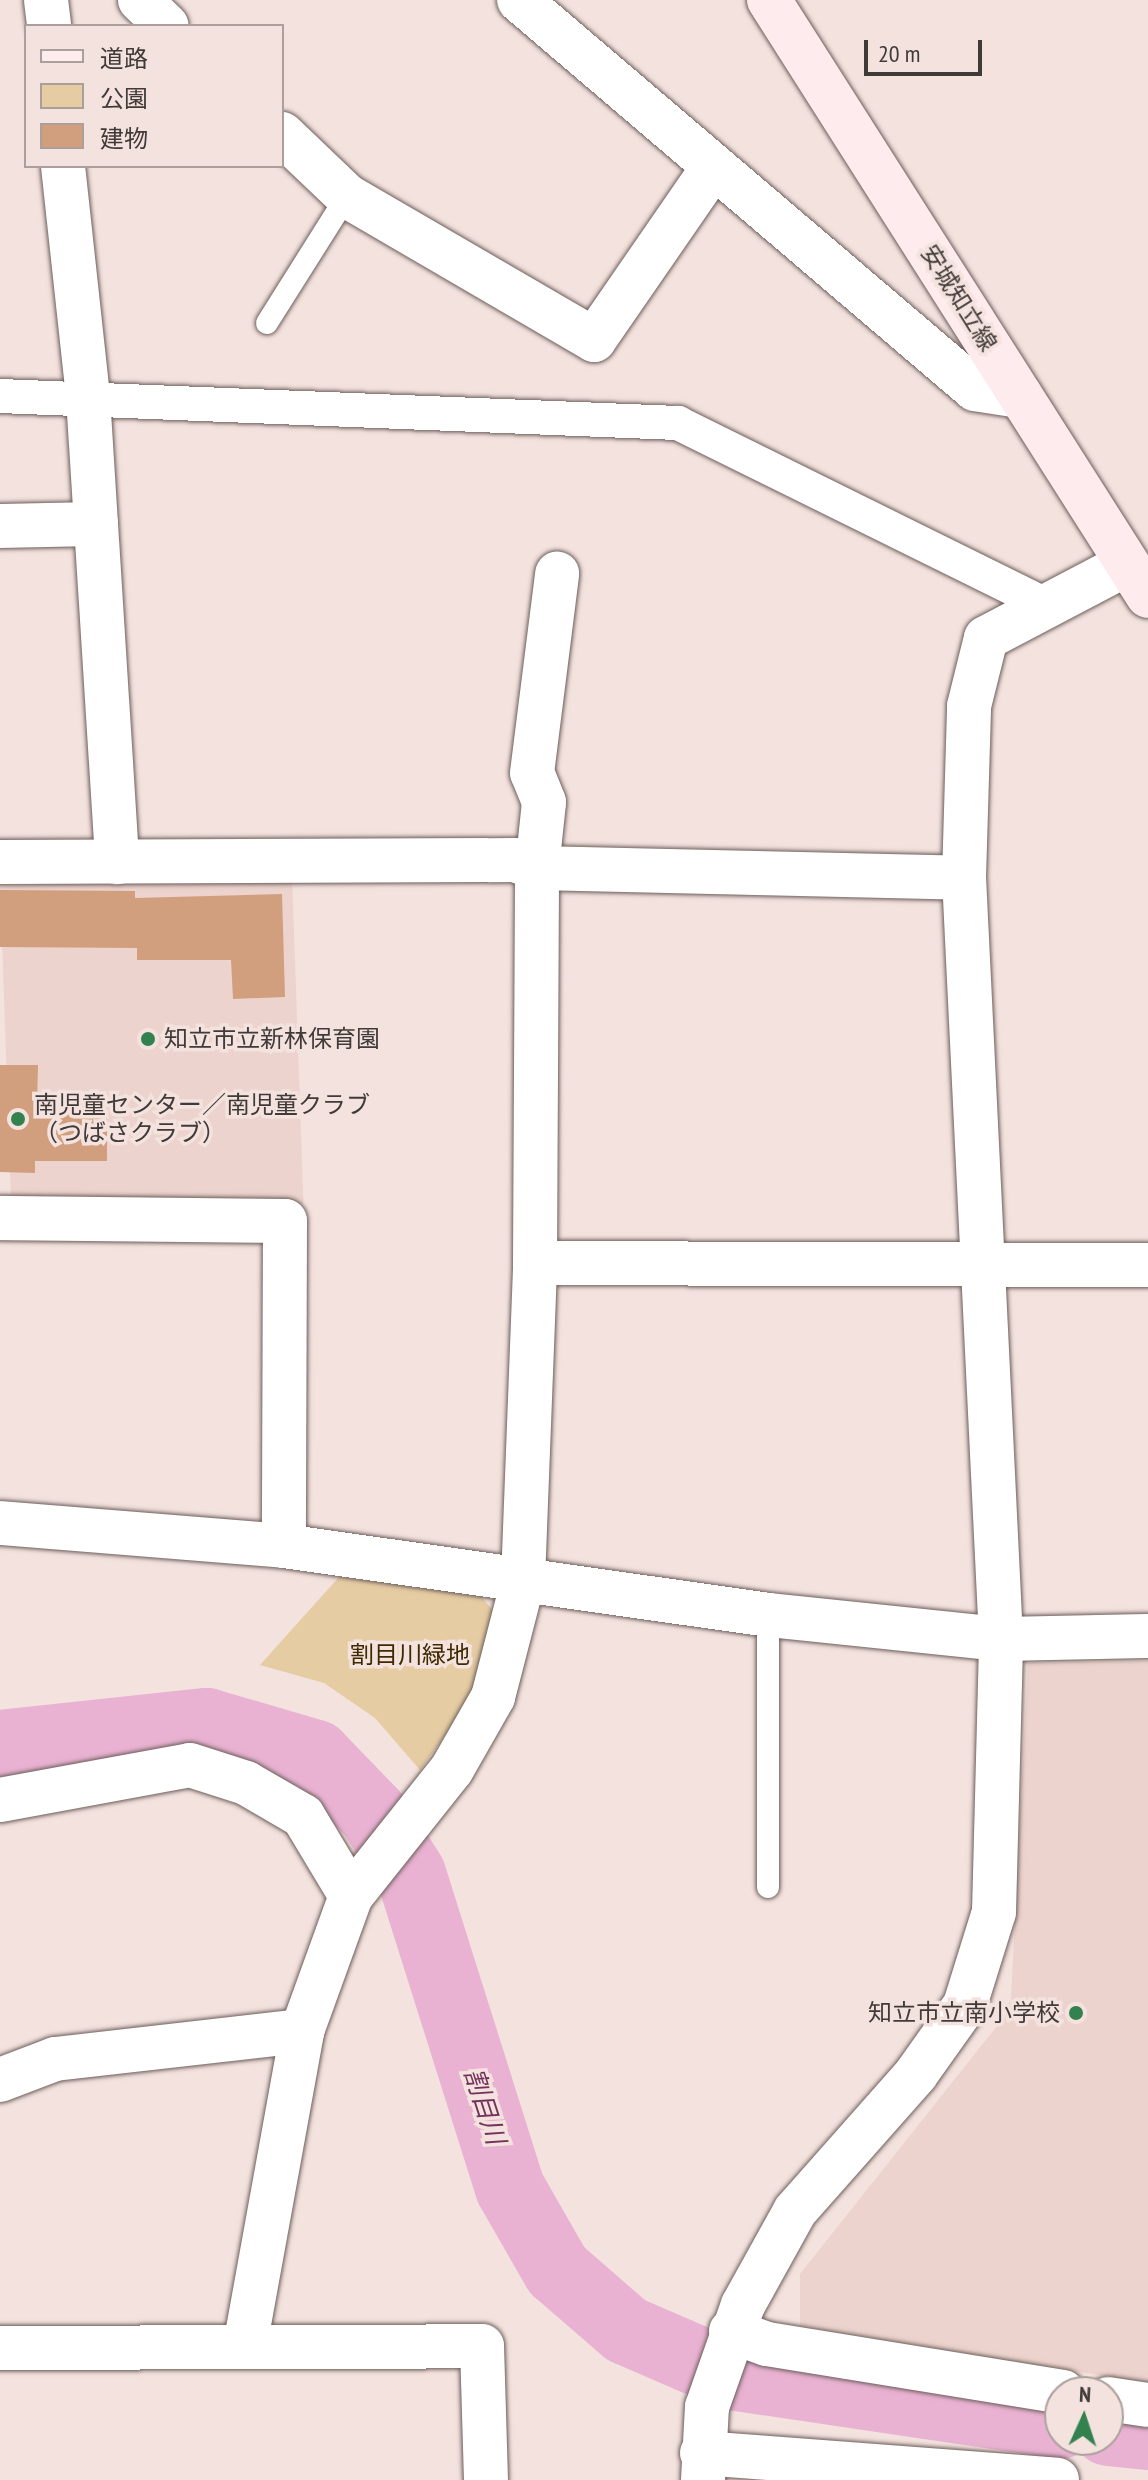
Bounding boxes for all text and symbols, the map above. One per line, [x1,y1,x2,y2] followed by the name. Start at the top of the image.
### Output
[24,24,284,168] legend
[868,24,986,74] scale bar
[878,38,920,69] text: 20 m
[100,43,148,74] text: 道路
[100,83,148,114] text: 公園
[100,123,148,154] text: 建物
[915,239,1003,357] street label: 安城知立線
[164,1025,380,1053] place label: 知立市立新林保育園
[139,1030,157,1048] marker: 知立市立新林保育園
[34,1091,370,1147] place label: 南児童センター／南児童クラブ （つばさクラブ）
[9,1110,27,1128] marker: 南児童センター／南児童クラブ （つばさクラブ）
[350,1641,470,1669] park label: 割目川緑地
[868,1999,1060,2027] place label: 知立市立南小学校
[1067,2004,1085,2022] marker: 知立市立南小学校
[458,2064,512,2148] water label: 割目川
[1044,2376,1124,2456] north arrow
[1078,2380,1092,2408] text: N

